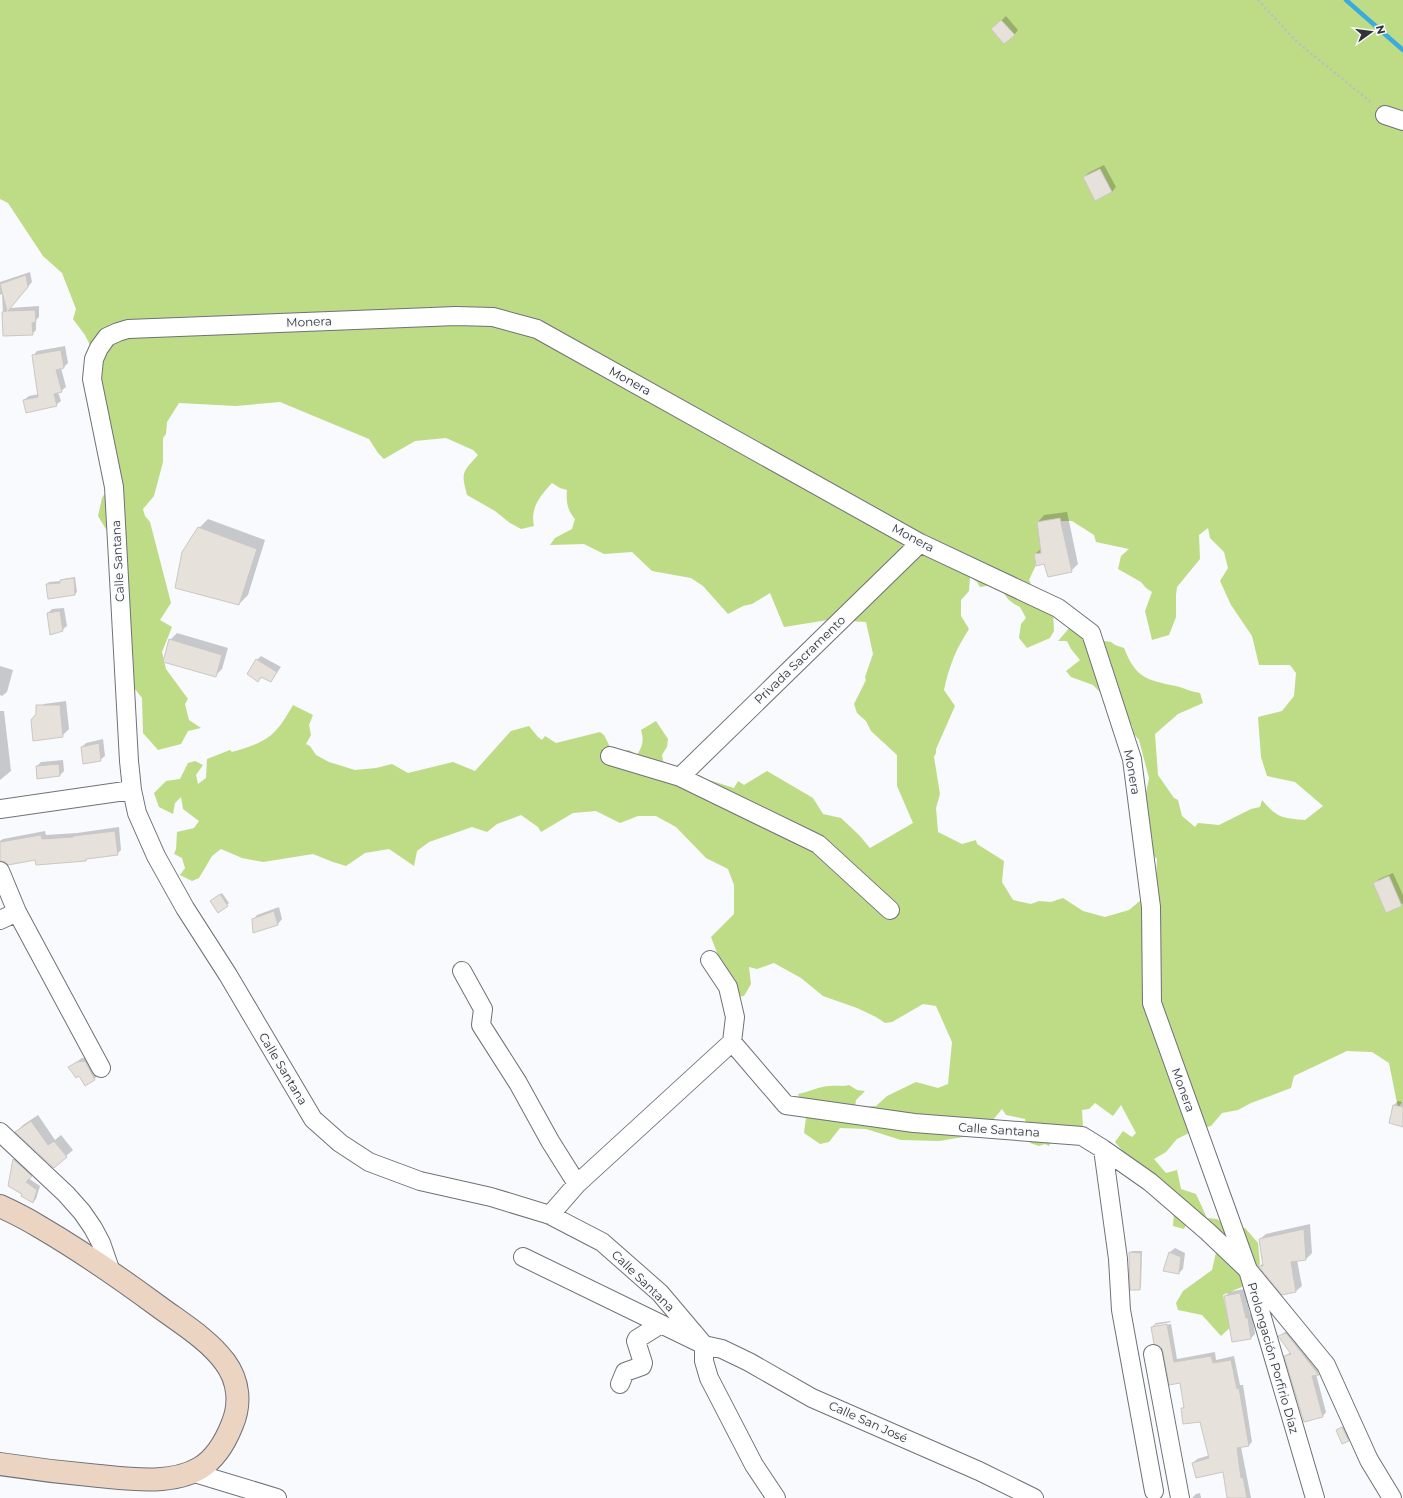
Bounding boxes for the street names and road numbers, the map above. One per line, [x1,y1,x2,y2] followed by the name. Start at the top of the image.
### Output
[286,313,332,330] street label: Monera
[607,363,654,398] street label: Monera
[108,520,127,602] street label: Calle Santana
[890,520,937,555] street label: Monera
[751,612,848,707] street label: Privada Sacramento
[1121,748,1144,796] street label: Monera
[256,1030,311,1108] street label: Calle Santana
[1169,1066,1198,1114] street label: Monera
[958,1119,1040,1140] street label: Calle Santana
[609,1247,678,1314] street label: Calle Santana
[1245,1281,1302,1435] street label: Prolongación Porfirio Díaz
[826,1397,910,1446] street label: Calle San José

